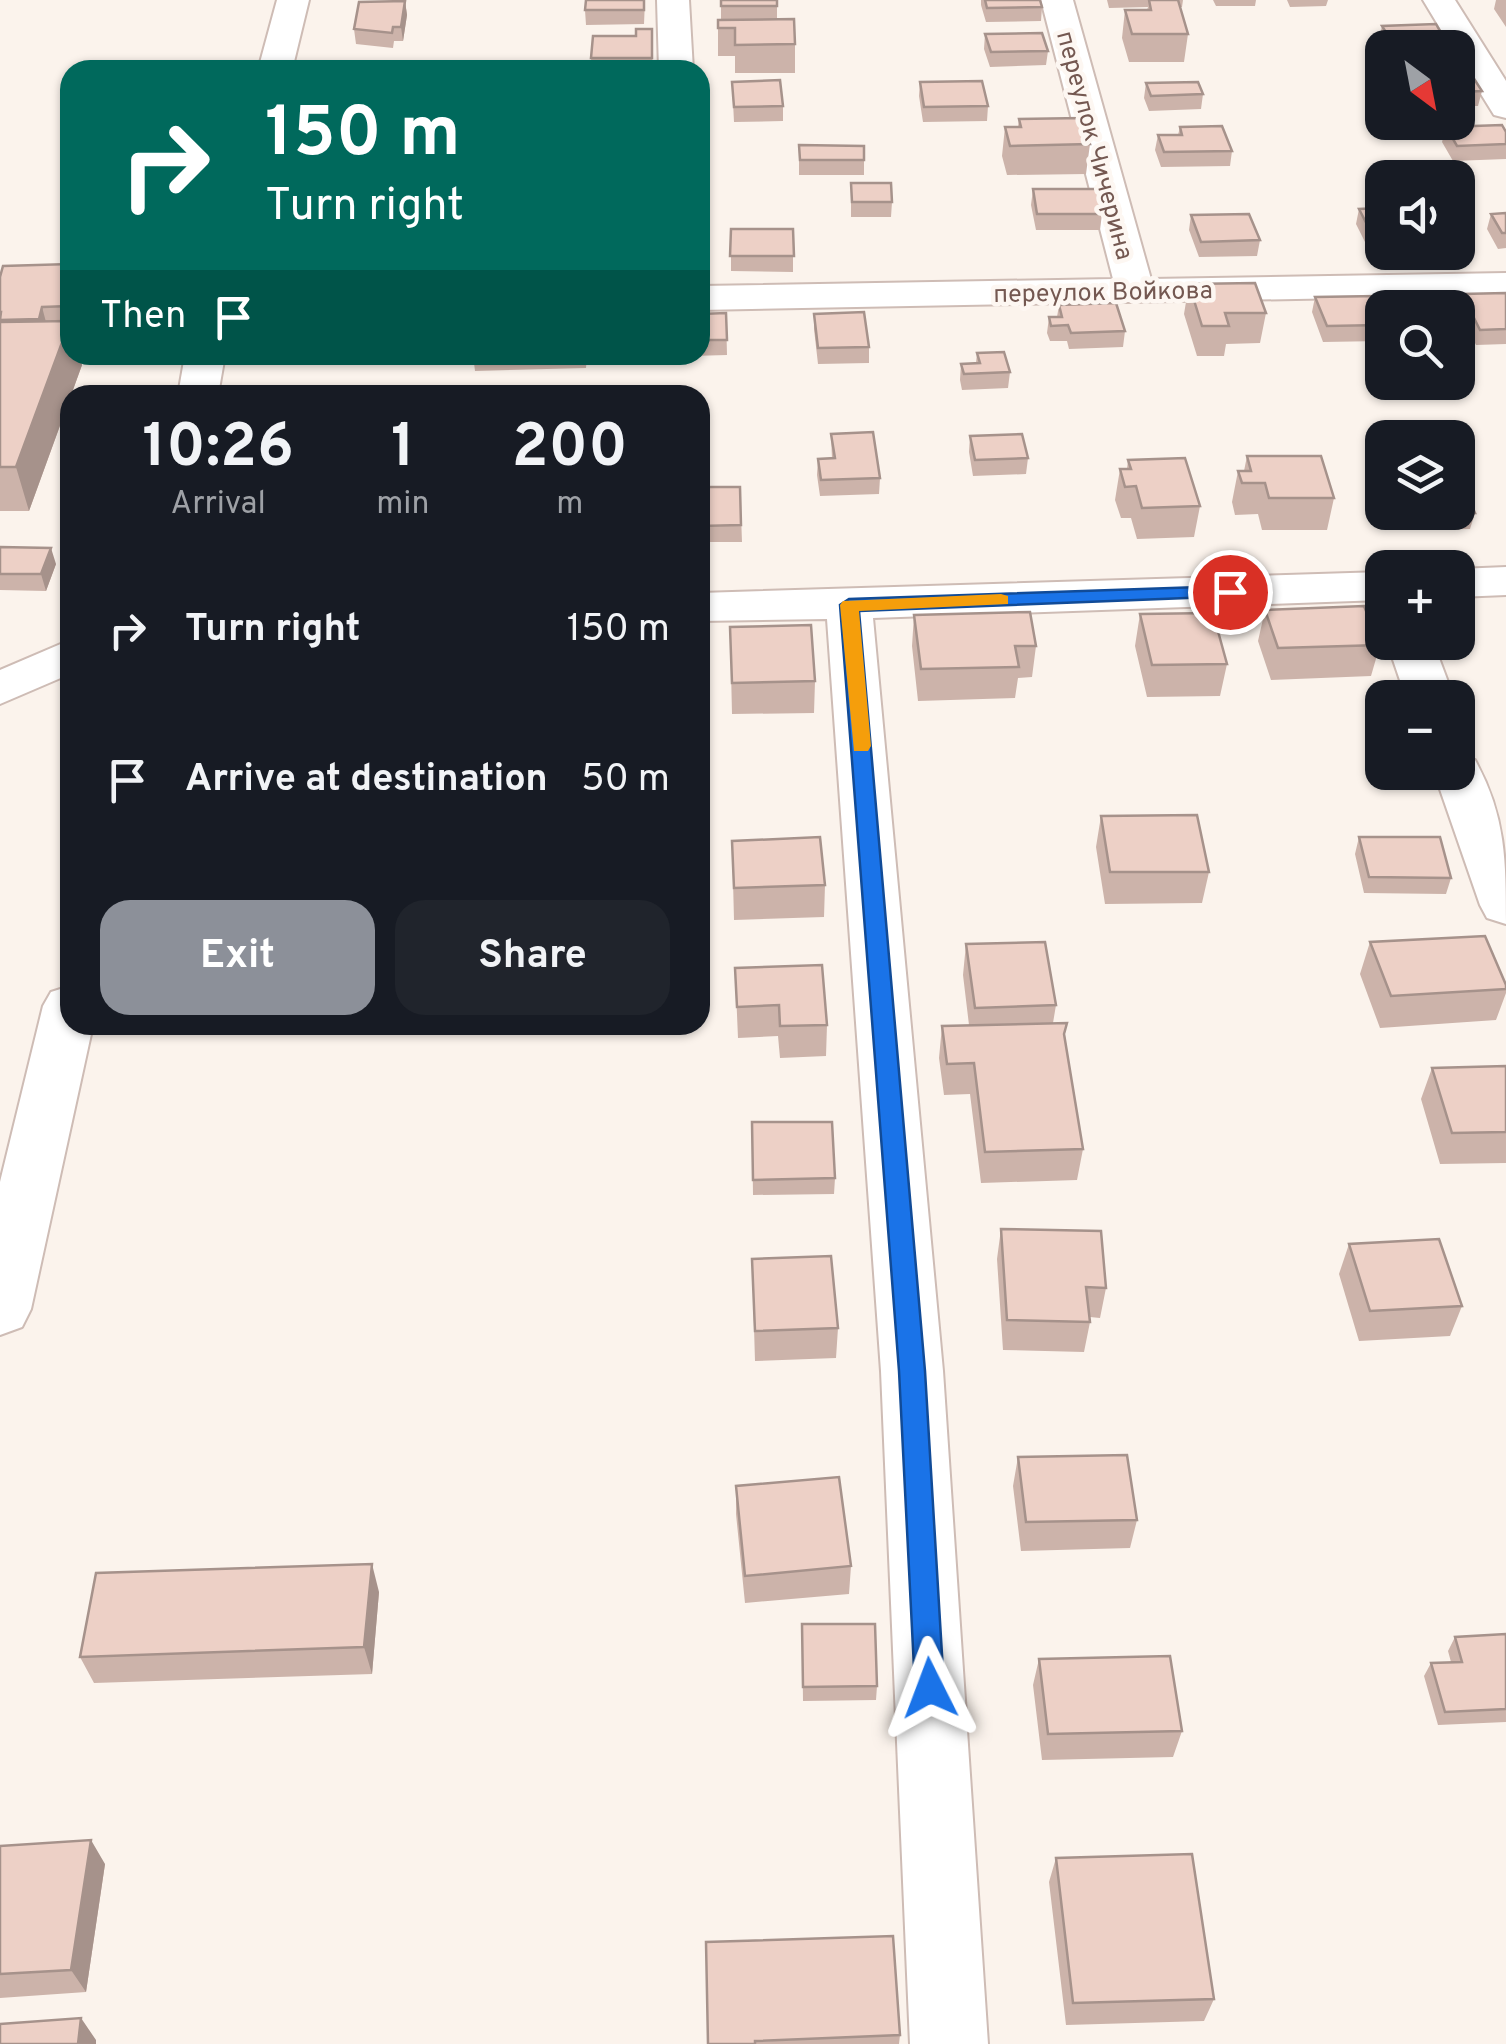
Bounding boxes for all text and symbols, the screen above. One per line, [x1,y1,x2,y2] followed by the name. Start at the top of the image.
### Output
[1047,28,1139,264] street label: переулок Чичерина
[1365,30,1475,140] north arrow
[1365,30,1475,790] map controls
[265,92,460,181] text: 150 m
[100,100,230,230] icon: right
[1365,160,1475,270] button: sound
[265,179,464,236] text: Turn right
[993,276,1213,312] street label: переулок Войкова
[206,290,261,345] icon: arrive
[1365,290,1475,400] button: search
[100,293,186,342] text: Then
[142,412,294,488] text: 10:26
[391,412,415,488] text: 1
[512,412,628,488] text: 200
[1365,420,1475,530] button: layers
[170,485,266,525] text: Arrival
[376,485,430,525] text: min
[556,485,583,525] text: m
[1188,550,1273,635] pin
[1365,550,1475,660] button: +
[1203,565,1258,620] icon: arrive
[100,603,155,658] icon: right
[185,606,360,655] text: Turn right
[567,606,670,655] text: 150 m
[1365,680,1475,790] button: −
[100,753,155,808] icon: arrive
[185,756,548,805] text: Arrive at destination
[581,756,670,805] text: 50 m
[100,900,375,1015] button: Exit
[395,900,670,1015] button: Share
[878,1636,982,1740] position arrow

